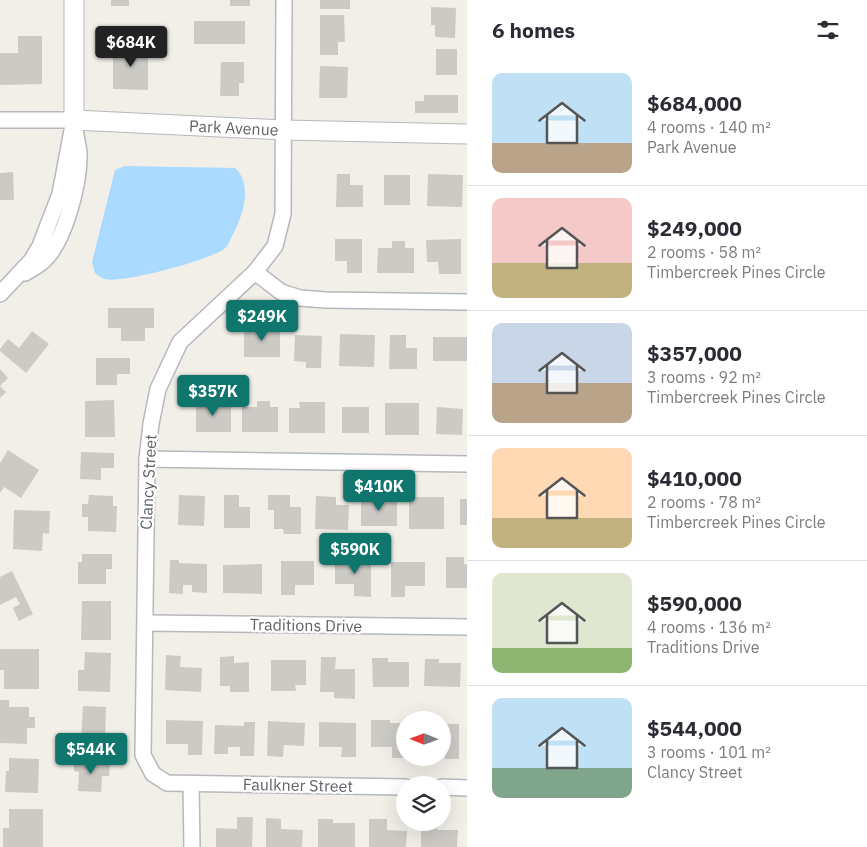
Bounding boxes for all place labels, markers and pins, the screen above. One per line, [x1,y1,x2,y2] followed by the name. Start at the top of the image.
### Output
[96,26,166,68] pin: $684K
[227,300,297,342] pin: $249K
[178,374,248,417] pin: $357K
[344,470,414,512] pin: $410K
[320,532,390,575] pin: $590K
[56,732,126,775] pin: $544K

